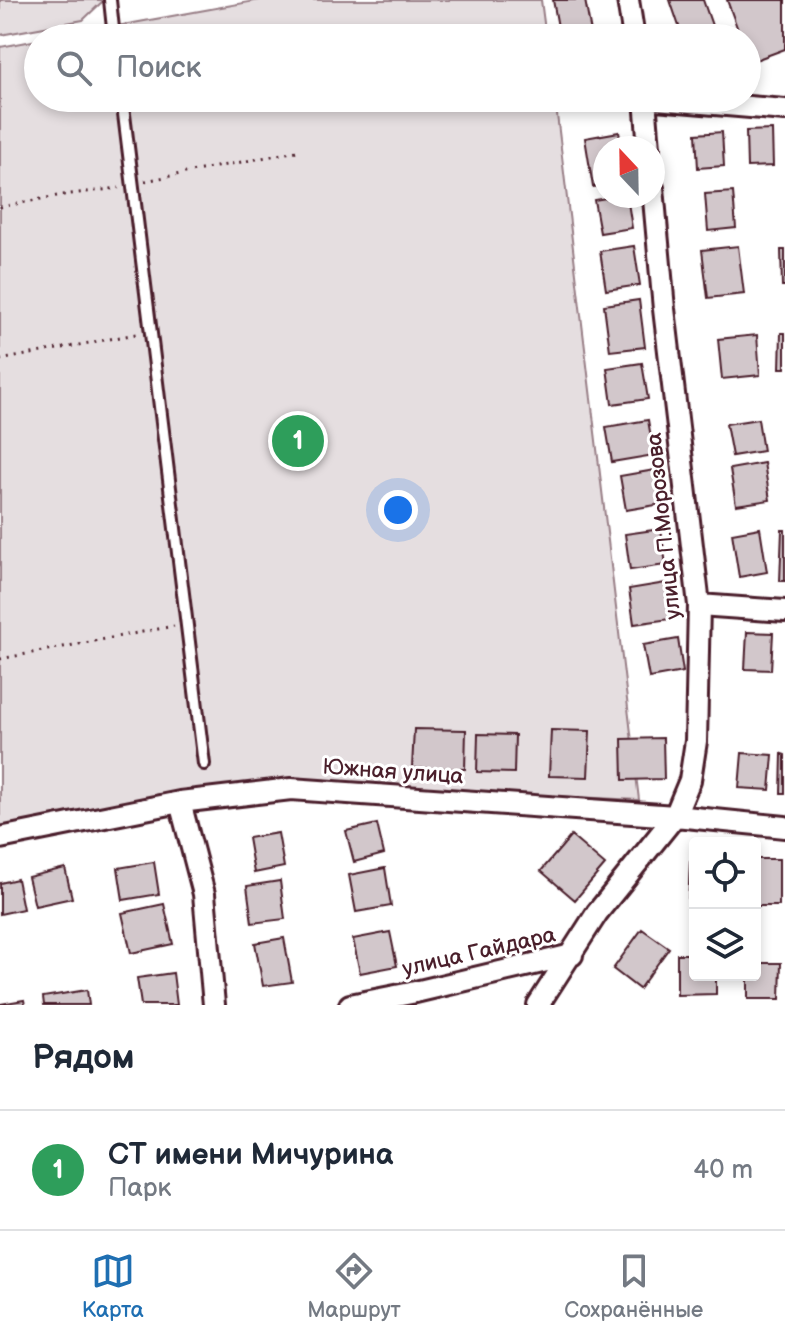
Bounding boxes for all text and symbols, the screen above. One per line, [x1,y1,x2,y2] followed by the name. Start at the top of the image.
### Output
[24,24,761,112] search box
[52,46,96,90] icon: search
[116,50,202,86] text: Поиск
[593,136,665,208] north arrow
[272,411,324,471] pin: 1
[641,431,687,621] street label: улица П.Морозова
[378,490,418,530] your location
[322,754,464,790] street label: Южная улица
[689,837,761,981] map controls
[689,837,761,909] button: locate
[689,909,761,981] button: layers
[400,921,558,983] street label: улица Гайдара
[32,1037,134,1078] text: Рядом
[108,1137,393,1173] text: СТ имени Мичурина
[53,1155,63,1186] text: 1
[693,1155,753,1186] text: 40 m
[108,1173,171,1204] text: Парк
[82,1249,144,1324] tab: Карта
[307,1249,401,1324] tab: Маршрут
[564,1249,703,1324] tab: Сохранённые

